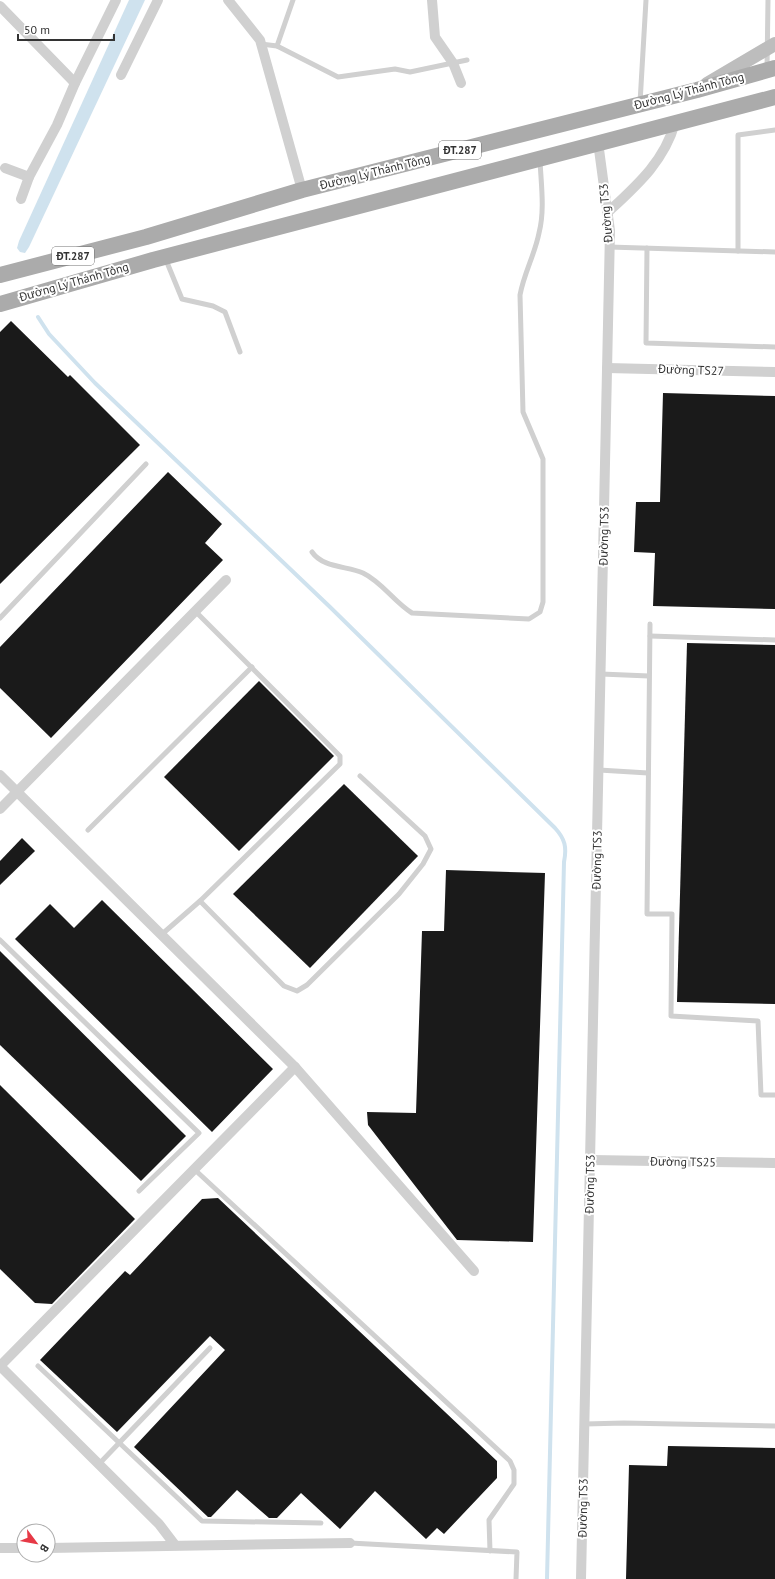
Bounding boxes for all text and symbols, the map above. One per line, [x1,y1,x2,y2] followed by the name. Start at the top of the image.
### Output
[18,16,114,42] scale bar
[24,22,50,37] text: 50 m
[631,69,745,113] street label: Đường Lý Thánh Tông
[439,141,481,159] road number: ĐT.287
[317,151,432,193] street label: Đường Lý Thánh Tông
[595,183,616,244] street label: Đường TS3
[52,247,94,265] road number: ĐT.287
[16,259,130,305] street label: Đường Lý Thánh Tông
[657,361,724,378] street label: Đường TS27
[595,506,612,567] street label: Đường TS3
[588,830,605,891] street label: Đường TS3
[649,1153,716,1170] street label: Đường TS25
[581,1154,598,1215] street label: Đường TS3
[574,1478,591,1539] street label: Đường TS3
[16,1523,56,1563] north arrow
[37,1542,52,1555] text: B

